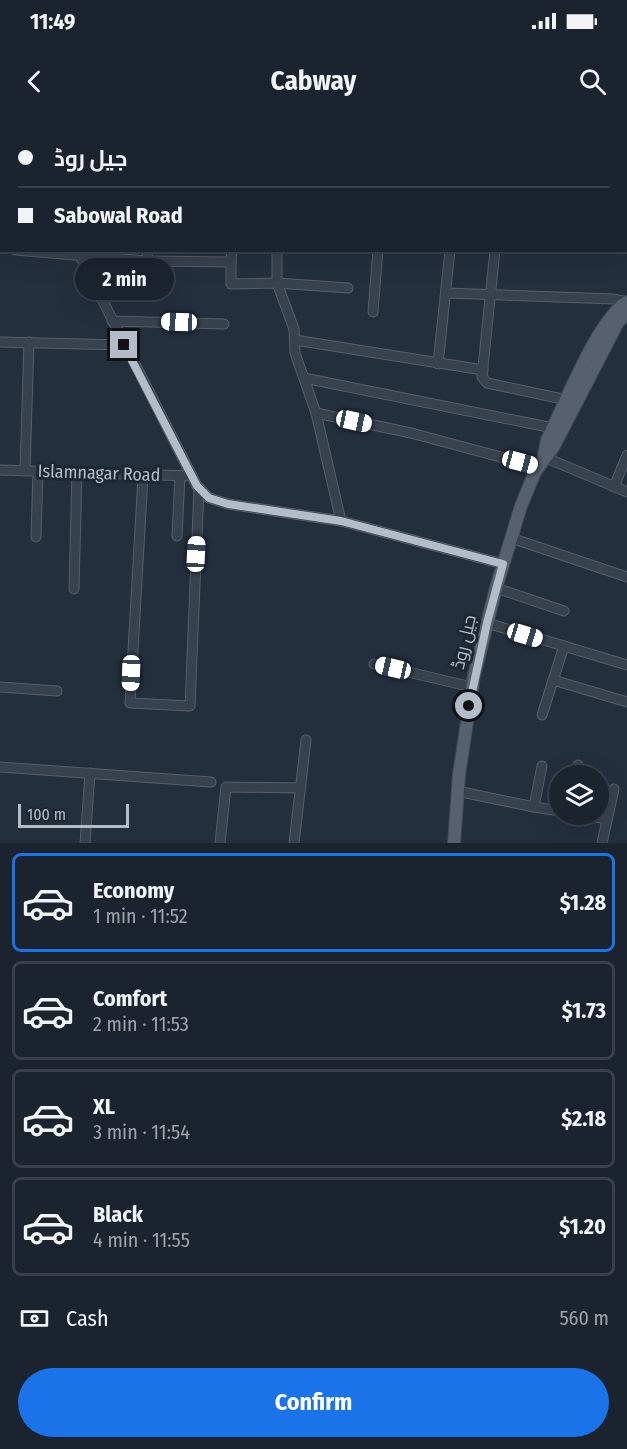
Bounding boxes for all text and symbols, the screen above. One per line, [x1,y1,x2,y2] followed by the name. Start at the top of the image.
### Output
[30,8,75,35] text: 11:49
[18,65,51,98] icon: back
[271,65,356,97] text: Cabway
[576,65,609,98] icon: search
[54,145,127,172] text: جیل روڈ
[54,202,183,229] text: Sabowal Road
[74,258,174,300] callout: 2 min
[102,267,147,291] text: 2 min
[161,312,197,332] car
[110,331,137,358] route end
[335,408,373,434] car
[500,449,540,475] car
[37,460,161,486] street label: Islamnagar Road
[186,536,206,572] car
[447,613,481,671] street label: جیل روڈ
[505,621,545,649] car
[121,655,141,691] car
[373,655,413,681] car
[455,692,482,719] route start
[549,765,609,825] map controls
[549,765,609,825] button: layers
[18,801,129,828] scale bar
[27,805,66,824] text: 100 m
[21,876,75,930] icon: car
[93,877,174,904] text: Economy
[560,889,606,916] text: $1.28
[93,904,188,928] text: 1 min · 11:52
[21,984,75,1038] icon: car
[93,985,167,1012] text: Comfort
[562,997,606,1024] text: $1.73
[93,1012,189,1036] text: 2 min · 11:53
[21,1092,75,1146] icon: car
[93,1093,115,1120] text: XL
[561,1105,606,1132] text: $2.18
[93,1120,190,1144] text: 3 min · 11:54
[21,1200,75,1254] icon: car
[93,1201,143,1228] text: Black
[559,1213,606,1240] text: $1.20
[93,1228,190,1252] text: 4 min · 11:55
[18,1302,51,1335] icon: cash
[66,1305,109,1332] text: Cash
[559,1306,609,1330] text: 560 m
[18,1368,609,1437] button: Confirm

